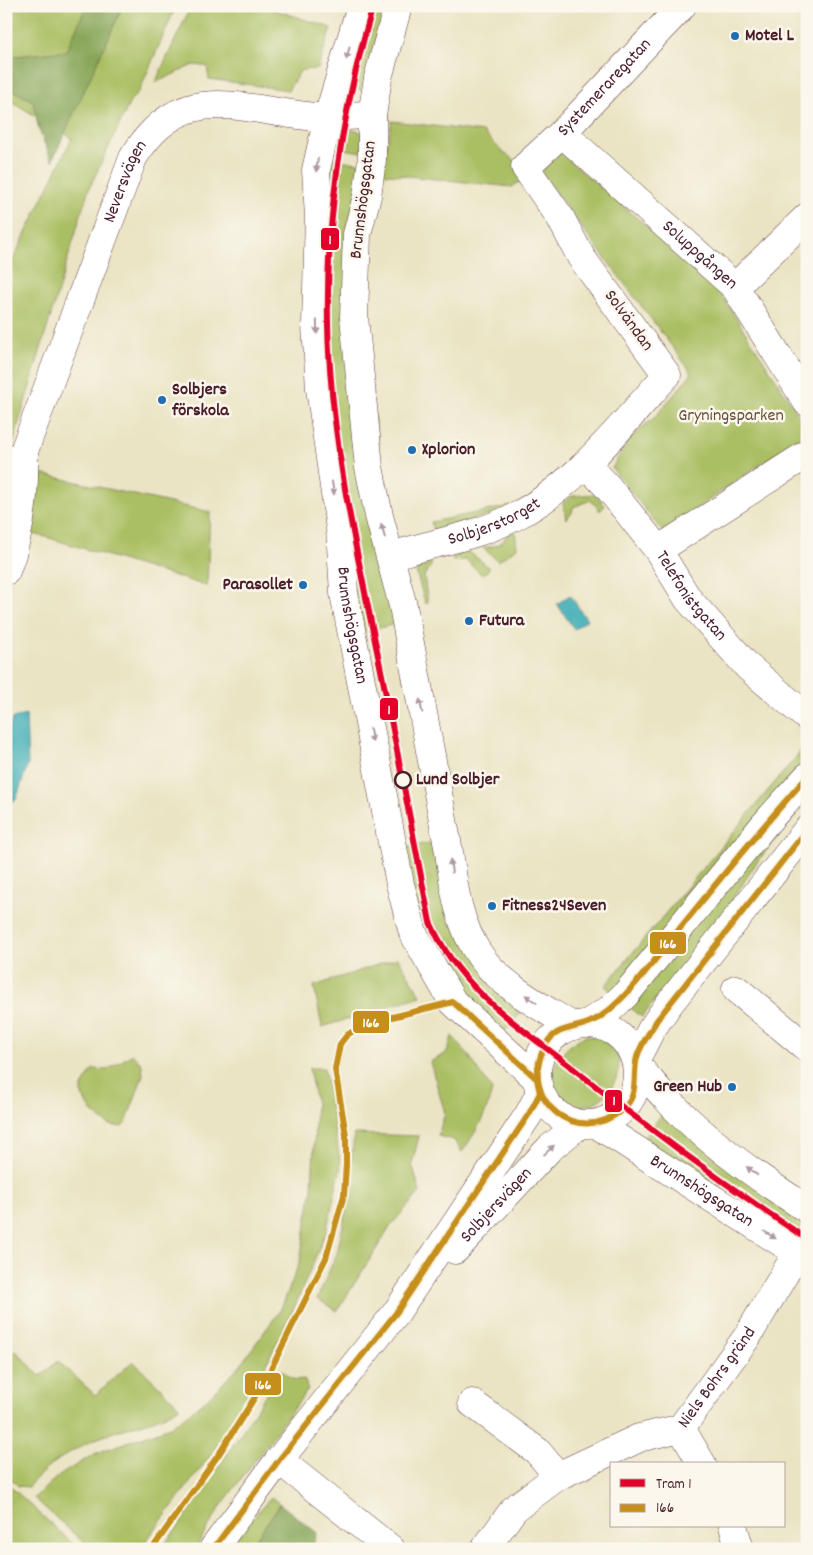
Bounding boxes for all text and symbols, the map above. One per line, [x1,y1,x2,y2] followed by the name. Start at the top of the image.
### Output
[745,24,795,49] place label: Motel L
[729,30,741,42] marker: Motel L
[552,33,658,143] street label: Systemeraregatan
[344,46,352,61] one-way arrow
[97,135,154,227] street label: Neversvägen
[344,140,384,260] street label: Brunnshögsgatan
[313,157,321,173] one-way arrow
[656,215,743,296] street label: Soluppgången
[320,227,340,251] line badge: 1
[328,231,332,251] text: 1
[597,285,659,357] street label: Solvändan
[313,319,321,335] one-way arrow
[171,378,229,424] place label: Solbjers förskola
[156,394,168,406] marker: Solbjers förskola
[678,404,784,429] park label: Gryningsparken
[422,438,475,463] place label: Xplorion
[406,444,418,456] marker: Xplorion
[330,481,338,497] one-way arrow
[445,492,546,552] street label: Solbjerstorget
[379,523,387,538] one-way arrow
[649,546,732,647] street label: Telefonistgatan
[330,566,374,686] street label: Brunnshögsgatan
[223,573,293,598] place label: Parasollet
[297,579,309,591] marker: Parasollet
[479,609,525,634] place label: Futura
[463,615,475,627] marker: Futura
[379,697,399,721] line badge: 1
[417,698,425,714] one-way arrow
[387,701,391,721] text: 1
[367,728,375,743] one-way arrow
[416,768,500,793] place label: Lund Solbjer
[394,771,412,789] marker: Lund Solbjer
[447,858,455,874] one-way arrow
[502,894,606,919] place label: Fitness24Seven
[486,900,498,912] marker: Fitness24Seven
[649,931,687,955] line badge: 166
[660,935,677,955] text: 166
[525,994,538,1004] one-way arrow
[352,1010,390,1034] line badge: 166
[363,1014,380,1034] text: 166
[653,1075,722,1100] place label: Green Hub
[726,1081,738,1093] marker: Green Hub
[604,1089,623,1113] line badge: 1
[612,1092,616,1112] text: 1
[543,1144,555,1156] one-way arrow
[645,1149,758,1234] street label: Brunnshögsgatan
[455,1162,538,1249] street label: Solbjersvägen
[746,1165,759,1176] one-way arrow
[763,1231,776,1240] one-way arrow
[672,1323,763,1434] street label: Niels Bohrs gränd
[244,1372,282,1396] line badge: 166
[255,1376,272,1396] text: 166
[610,1462,786,1528] legend
[656,1474,692,1496] text: Tram 1
[656,1498,674,1520] text: 166

